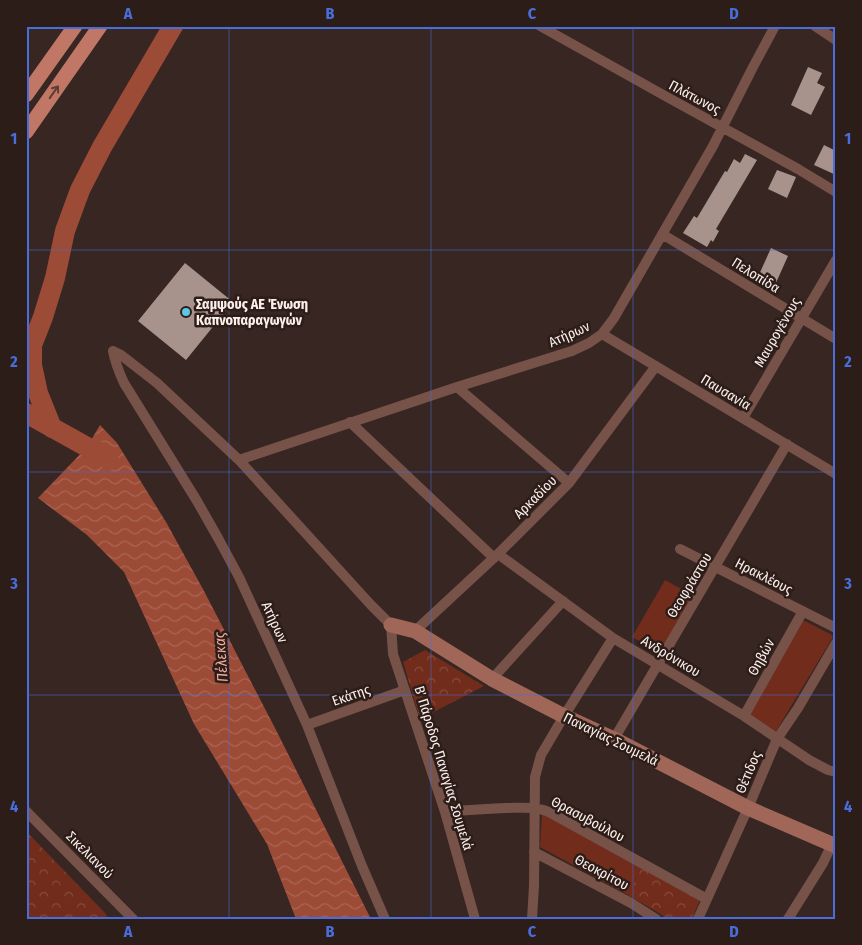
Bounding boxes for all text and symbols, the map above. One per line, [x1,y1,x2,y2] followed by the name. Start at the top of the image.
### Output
[123,4,133,23] text: A
[326,4,335,23] text: B
[528,4,537,23] text: C
[729,4,739,23] text: D
[666,77,724,118] street label: Πλάτωνος
[49,85,59,99] one-way arrow
[11,129,17,148] text: 1
[845,129,851,148] text: 1
[729,254,783,297] street label: Πελοπίδα
[751,294,804,370] street label: Μαυρογένους
[196,296,308,329] place label: Σαμψούς ΑΕ Ένωση Καπνοπαραγωγών
[180,306,192,318] marker: Σαμψούς ΑΕ Ένωση Καπνοπαραγωγών
[546,318,592,351] street label: Ατήρων
[9,352,18,371] text: 2
[843,352,852,371] text: 2
[698,371,754,414] street label: Παυσανία
[510,472,560,522] street label: Αρκαδίου
[663,550,716,621] street label: Θεοφράστου
[732,555,795,598] street label: Ηρακλέους
[9,574,18,593] text: 3
[843,574,852,593] text: 3
[258,599,291,645] street label: Ατήρων
[210,631,232,683] water label: Πέλεκας
[638,632,703,681] street label: Ανδρόνικου
[744,636,778,679] street label: Θηβών
[330,681,373,710] street label: Εκάτης
[410,684,477,852] street label: Β΄ Πάροδος Παναγίας Σουμελά
[561,709,661,770] street label: Παναγίας Σουμελά
[732,748,765,796] street label: Θέτιδος
[548,793,627,846] street label: Θρασυβούλου
[10,797,18,816] text: 4
[844,797,852,816] text: 4
[62,828,117,883] street label: Σικελιανού
[572,851,632,894] street label: Θεοκρίτου
[123,922,133,941] text: A
[326,922,335,941] text: B
[528,922,537,941] text: C
[729,922,739,941] text: D

